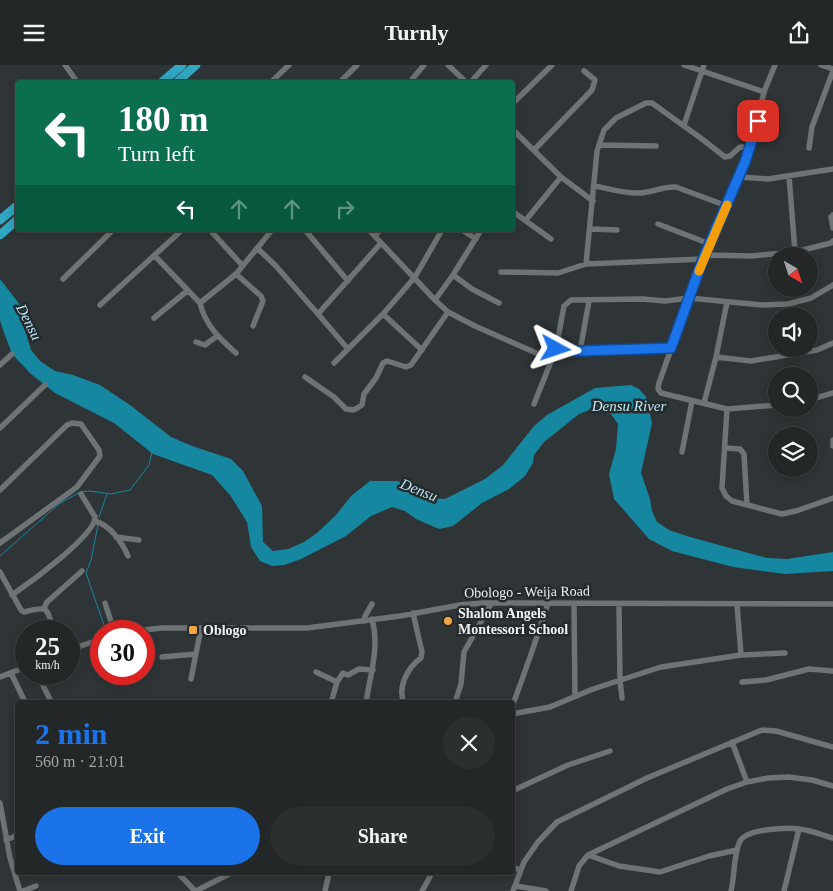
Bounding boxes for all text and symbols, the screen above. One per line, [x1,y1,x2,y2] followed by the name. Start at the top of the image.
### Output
[20,19,48,47] icon: menu
[785,19,813,47] icon: share
[384,20,449,45] text: Turnly
[35,100,100,165] icon: left
[118,100,208,139] text: 180 m
[737,100,779,142] pin
[744,107,772,135] icon: arrive
[118,141,195,166] text: Turn left
[172,195,200,223] icon: left
[225,195,253,223] icon: ahead
[278,195,306,223] icon: ahead
[331,195,359,223] icon: right
[768,247,818,297] north arrow
[768,247,818,477] map controls
[13,300,45,343] water label: Densu
[768,307,818,357] button: sound
[529,322,581,374] position arrow
[768,367,818,417] button: search
[591,398,666,414] water label: Densu River
[768,427,818,477] button: layers
[397,475,440,505] water label: Densu
[464,583,590,601] street label: Obologo - Weija Road
[458,606,568,637] place label: Shalom Angels Montessori School
[442,615,454,627] marker: Shalom Angels Montessori School
[90,620,155,685] speed limit sign: 30
[203,623,247,638] place label: Oblogo
[187,624,199,636] marker: Oblogo
[35,633,60,660] text: 25
[35,658,60,672] text: km/h
[35,717,108,750] text: 2 min
[443,717,495,769] button: close
[35,753,125,770] text: 560 m · 21:01
[35,807,260,865] button: Exit
[270,807,495,865] button: Share

